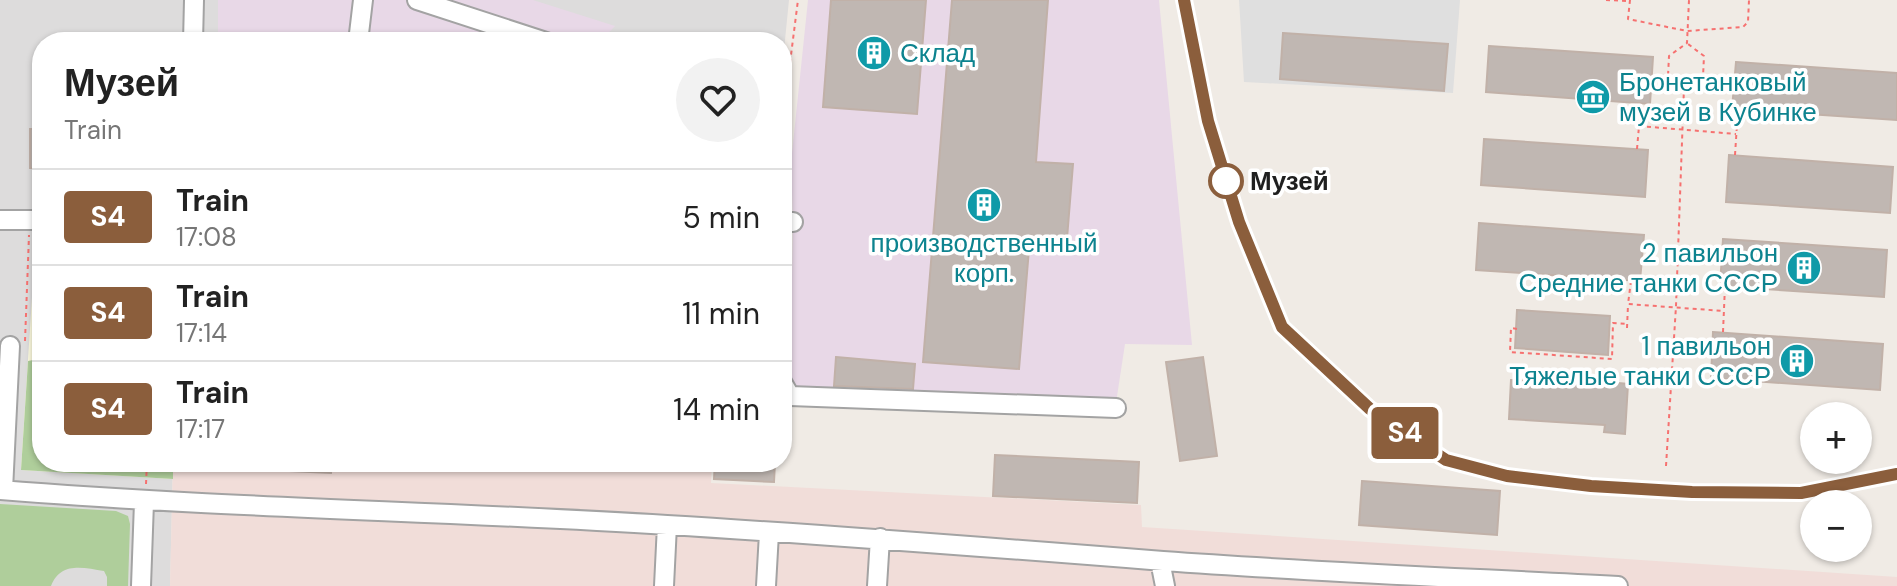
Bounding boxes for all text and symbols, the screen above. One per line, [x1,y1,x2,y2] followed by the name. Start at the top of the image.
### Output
[855,34,893,72] building icon: Склад
[900,36,975,70] place label: Склад
[64,58,179,108] text: Музей
[676,58,760,142] button: heart
[1619,65,1817,129] place label: Бронетанковый музей в Кубинке
[1574,78,1612,116] museum icon: Бронетанковый музей в Кубинке
[64,113,122,147] text: Train
[1209,164,1243,198] marker: Музей
[1250,164,1329,198] place label: Музей
[176,181,249,220] text: Train
[965,186,1003,224] building icon: производственный корп.
[90,198,126,235] text: S4
[683,198,760,237] text: 5 min
[176,220,237,254] text: 17:08
[871,226,1097,290] place label: производственный корп.
[1519,236,1778,300] place label: 2 павильон Средние танки СССР
[1785,249,1823,287] building icon: 2 павильон Средние танки СССР
[176,277,249,316] text: Train
[90,294,126,331] text: S4
[682,294,760,333] text: 11 min
[176,316,227,350] text: 17:14
[1509,329,1771,393] place label: 1 павильон Тяжелые танки СССР
[1778,342,1816,380] building icon: 1 павильон Тяжелые танки СССР
[176,373,249,412] text: Train
[90,390,126,427] text: S4
[673,390,760,429] text: 14 min
[1800,402,1872,562] map controls
[1800,402,1872,474] button: +
[1369,407,1441,459] line badge: S4
[176,412,225,446] text: 17:17
[1387,414,1423,451] text: S4
[1800,490,1872,562] button: −

